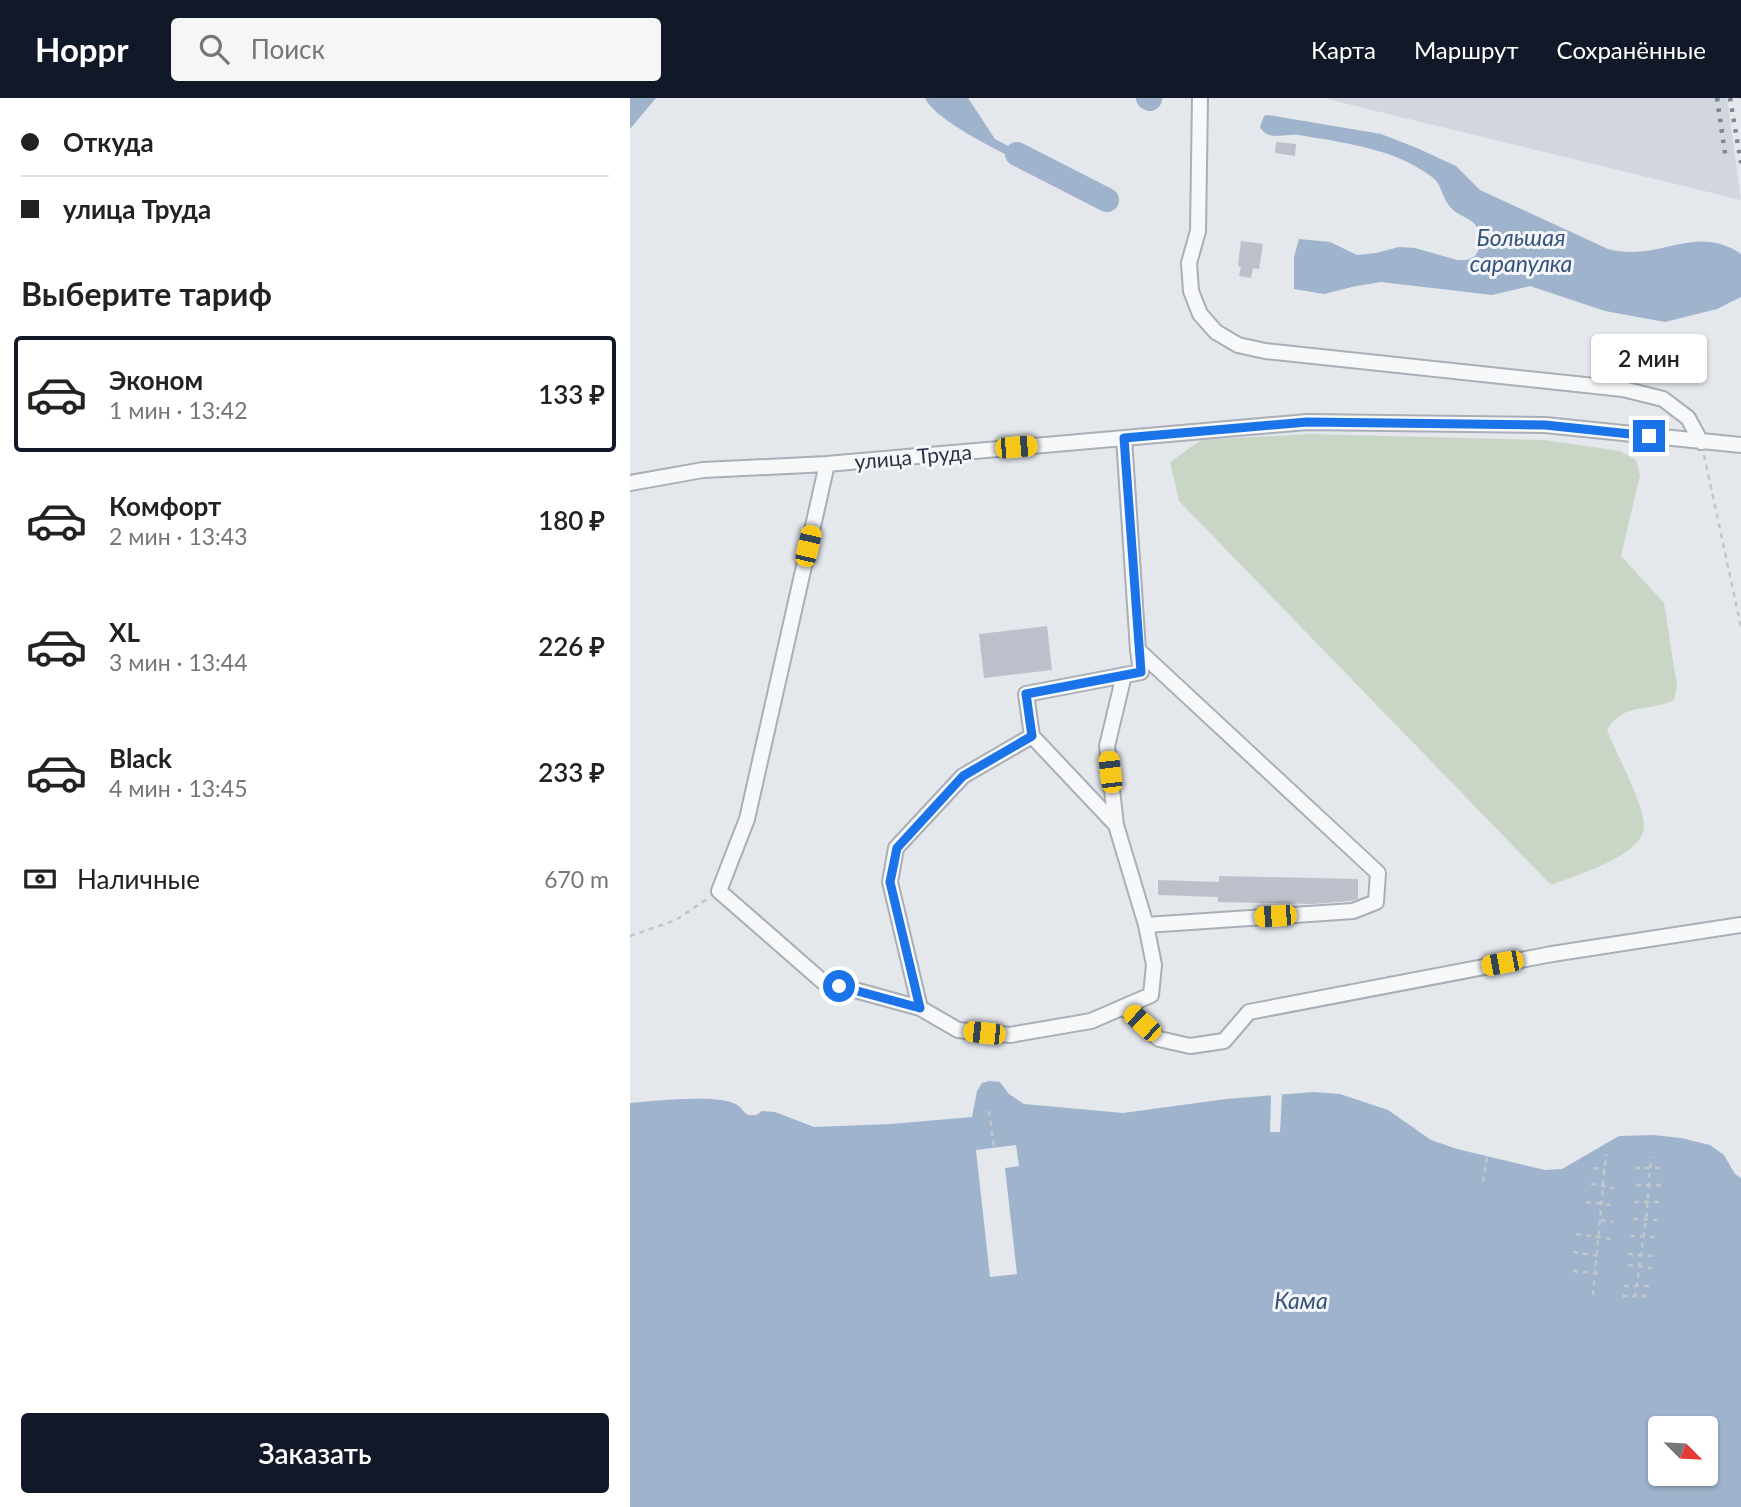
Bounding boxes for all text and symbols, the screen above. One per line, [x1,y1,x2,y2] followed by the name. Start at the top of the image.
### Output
[171,18,661,81] search box
[35,29,129,69] text: Hoppr
[195,30,233,68] icon: search
[251,33,325,65] text: Поиск
[1311,35,1376,64] text: Карта
[1414,35,1519,64] text: Маршрут
[1557,35,1706,64] text: Сохранённые
[63,126,154,158] text: Откуда
[63,193,211,225] text: улица Труда
[1470,223,1572,277] water label: Большая сарапулка
[21,274,272,313] text: Выберите тариф
[1591,334,1707,384] callout: 2 мин
[1618,344,1680,372] text: 2 мин
[25,363,88,426] icon: car
[109,364,203,396] text: Эконом
[538,378,605,410] text: 133 ₽
[109,396,248,424] text: 1 мин · 13:42
[1633,420,1665,452] route end
[995,435,1038,459] car
[853,438,973,474] street label: улица Труда
[25,489,88,552] icon: car
[109,490,221,522] text: Комфорт
[538,504,605,536] text: 180 ₽
[109,522,248,550] text: 2 мин · 13:43
[794,523,823,569] car
[25,615,88,678] icon: car
[109,616,140,648] text: XL
[538,630,605,662] text: 226 ₽
[109,648,248,676] text: 3 мин · 13:44
[25,741,88,804] icon: car
[109,742,172,774] text: Black
[1098,750,1123,794] car
[538,756,605,788] text: 233 ₽
[109,774,248,802] text: 4 мин · 13:45
[21,860,59,898] icon: cash
[77,863,200,895] text: Наличные
[544,865,609,893] text: 670 m
[1254,904,1297,928] car
[1480,949,1525,977] car
[823,970,855,1002] route start
[1120,1001,1165,1045] car
[963,1020,1006,1046] car
[1274,1286,1328,1314] water label: Кама
[21,1413,609,1493] button: Заказать
[1648,1416,1718,1486] north arrow
[1648,1416,1718,1486] map controls

